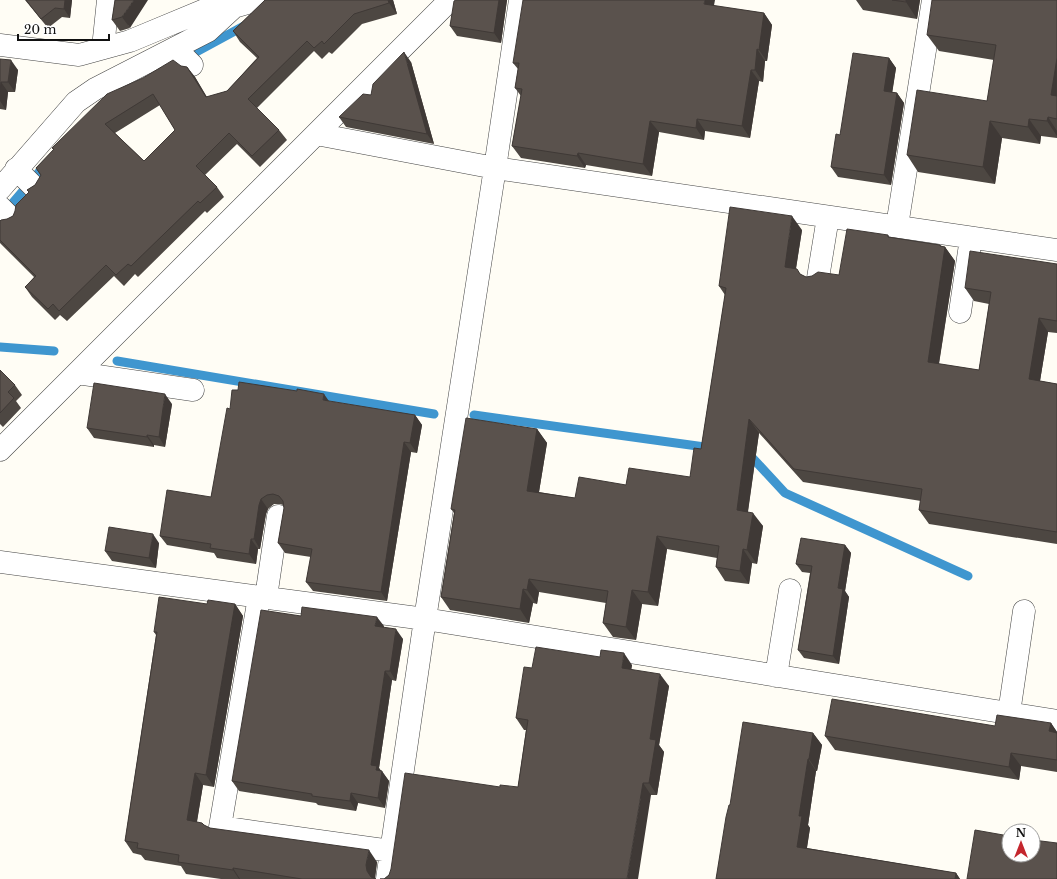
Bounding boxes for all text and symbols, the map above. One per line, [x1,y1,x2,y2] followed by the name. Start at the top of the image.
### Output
[18,16,109,42] scale bar
[24,22,56,37] text: 20 m
[1001,823,1041,863] north arrow
[1016,826,1027,840] text: N

